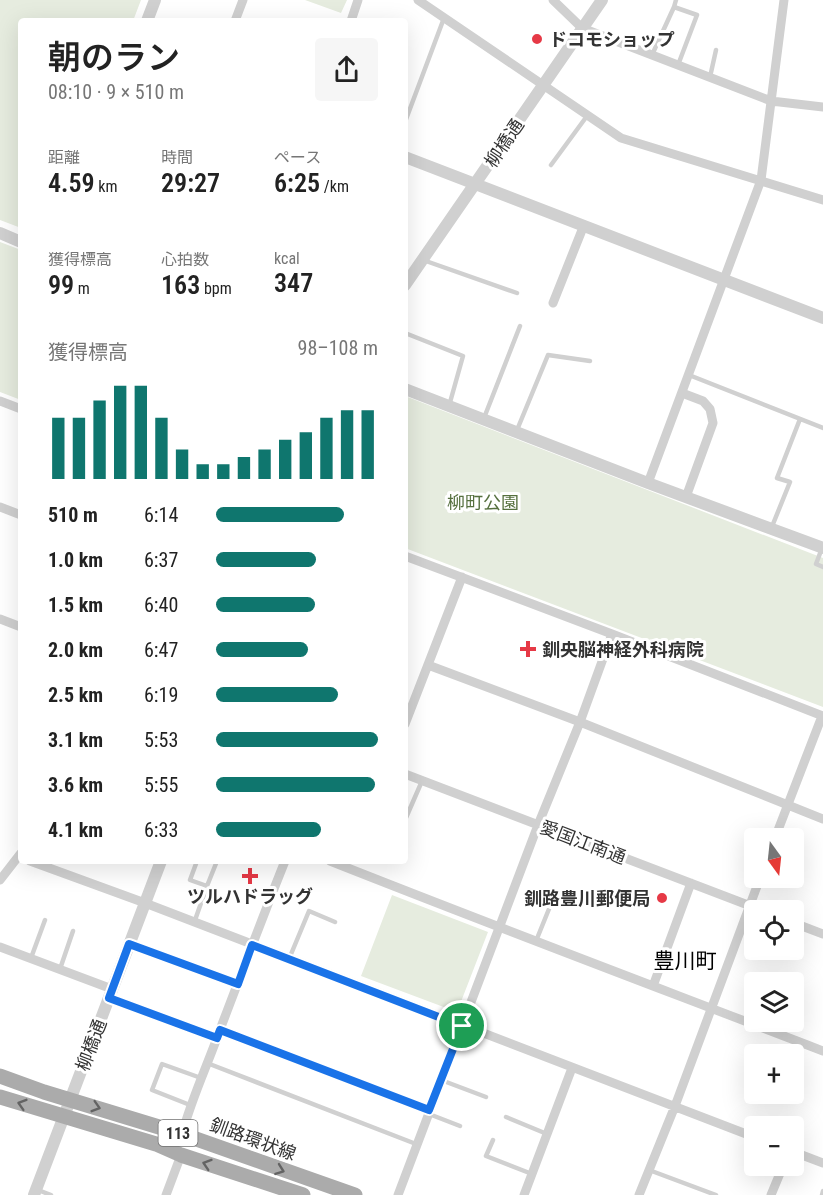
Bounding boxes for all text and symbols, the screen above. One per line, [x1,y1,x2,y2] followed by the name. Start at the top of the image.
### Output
[549,29,675,50] place label: ドコモショップ
[530,32,544,46] marker: ドコモショップ
[48,38,180,77] text: 朝のラン
[315,38,378,101] button: share
[48,80,184,104] text: 08:10 · 9 × 510 m
[480,115,528,171] street label: 柳橋通
[48,148,80,167] text: 距離
[161,148,193,167] text: 時間
[274,148,321,167] text: ペース
[48,168,95,198] text: 4.59
[161,168,220,198] text: 29:27
[274,168,320,198] text: 6:25
[95,177,118,196] text: km
[320,177,349,196] text: /km
[274,249,300,268] text: kcal
[48,250,112,269] text: 獲得標高
[161,250,209,269] text: 心拍数
[274,268,313,298] text: 347
[48,270,74,300] text: 99
[161,270,200,300] text: 163
[74,279,90,298] text: m
[200,279,232,298] text: bpm
[298,336,378,360] text: 98–108 m
[48,340,128,364] text: 獲得標高
[447,492,519,513] park label: 柳町公園
[48,503,98,527] text: 510 m
[144,503,178,527] text: 6:14
[48,548,103,572] text: 1.0 km
[144,548,178,572] text: 6:37
[48,593,103,617] text: 1.5 km
[144,593,178,617] text: 6:40
[48,638,103,662] text: 2.0 km
[144,638,178,662] text: 6:47
[542,639,704,660] place label: 釧央脳神経外科病院
[519,640,537,658] marker: 釧央脳神経外科病院
[48,683,103,707] text: 2.5 km
[144,683,178,707] text: 6:19
[48,728,103,752] text: 3.1 km
[144,728,178,752] text: 5:53
[48,773,103,797] text: 3.6 km
[144,773,178,797] text: 5:55
[537,816,629,868] street label: 愛国江南通
[48,818,103,842] text: 4.1 km
[144,818,178,842] text: 6:33
[744,828,804,888] north arrow
[744,828,804,1176] map controls
[243,869,257,883] marker: ツルハドラッグ
[187,886,313,907] place label: ツルハドラッグ
[524,888,650,909] place label: 釧路豊川郵便局
[655,891,669,905] marker: 釧路豊川郵便局
[744,900,804,960] button: locate
[654,949,717,973] district label: 豊川町
[744,972,804,1032] button: layers
[436,1000,487,1051] pin
[445,1009,478,1042] icon: arrive
[72,1016,110,1074] street label: 柳橋通
[744,1044,804,1104] button: +
[17,1099,28,1111] one-way arrow
[90,1100,100,1112] one-way arrow
[207,1114,299,1164] street label: 釧路環状線
[744,1116,804,1176] button: −
[158,1120,198,1146] road number: 113
[202,1159,213,1171] one-way arrow
[274,1162,285,1175] one-way arrow

